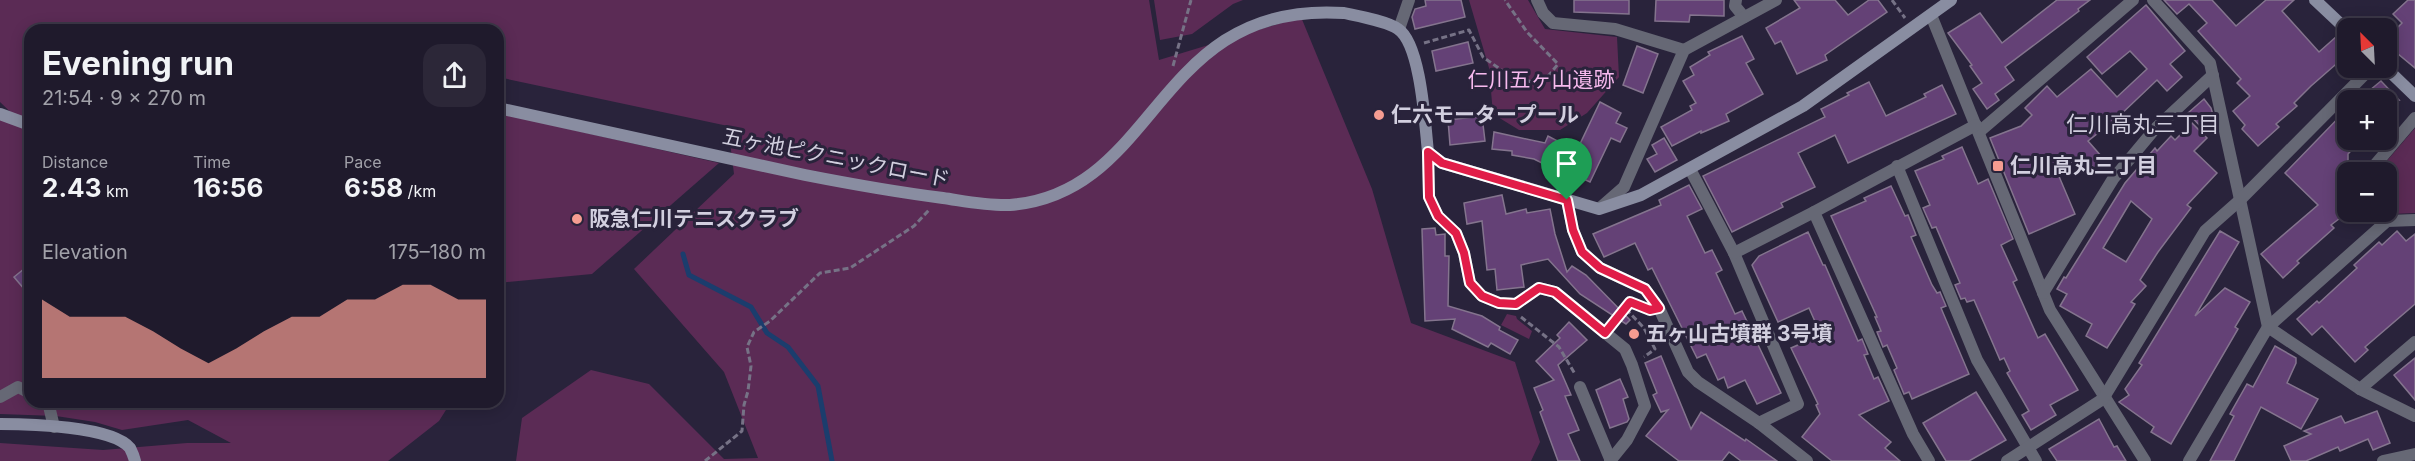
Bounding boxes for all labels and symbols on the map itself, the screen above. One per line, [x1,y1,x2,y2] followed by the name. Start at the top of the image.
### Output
[2337,18,2397,78] north arrow
[1468,67,1615,92] park label: 仁川五ヶ山遺跡
[1391,102,1579,127] place label: 仁六モータープール
[1372,108,1386,122] marker: 仁六モータープール
[2066,111,2220,137] district label: 仁川高丸三丁目
[720,123,952,192] street label: 五ヶ池ピクニックロード
[1541,138,1592,200] pin
[2010,153,2157,178] place label: 仁川高丸三丁目
[1991,159,2005,173] marker: 仁川高丸三丁目
[589,206,799,231] place label: 阪急仁川テニスクラブ
[570,212,584,226] marker: 阪急仁川テニスクラブ
[1646,321,1833,346] place label: 五ヶ山古墳群 3号墳
[1627,327,1641,341] marker: 五ヶ山古墳群 3号墳

